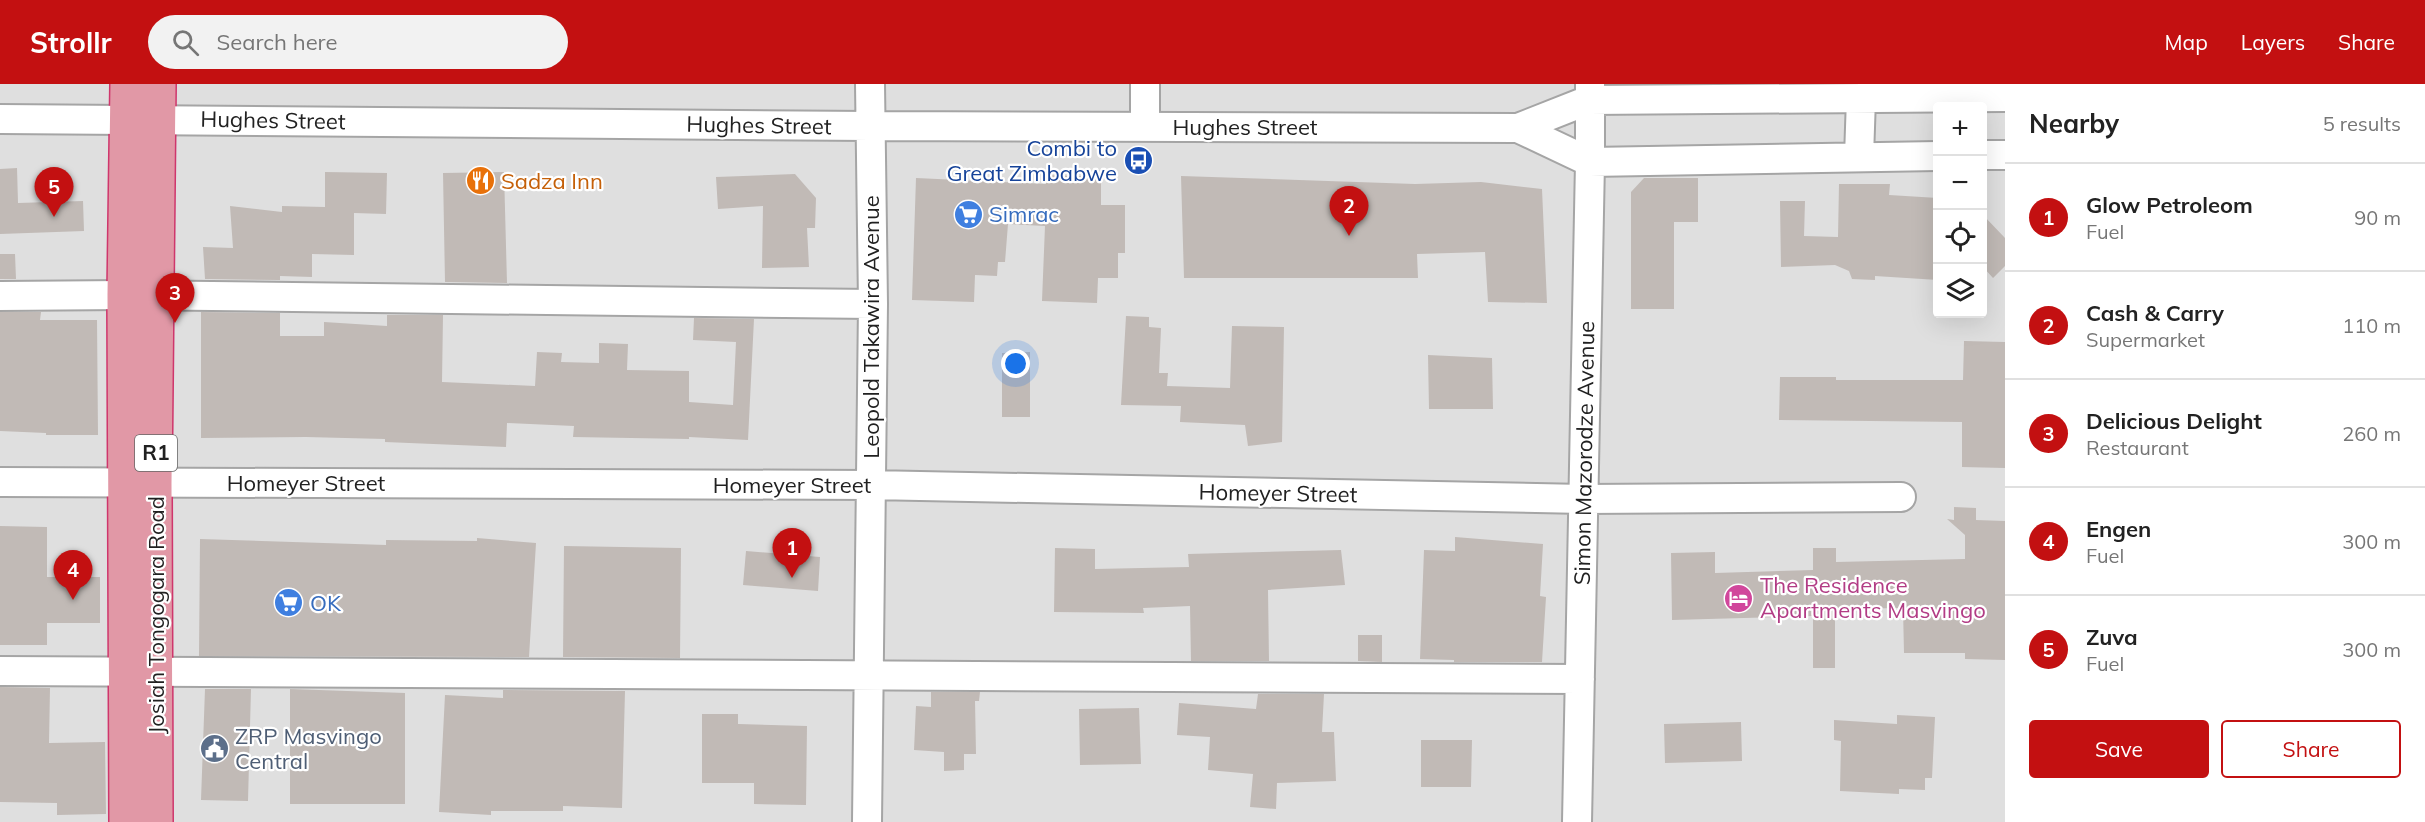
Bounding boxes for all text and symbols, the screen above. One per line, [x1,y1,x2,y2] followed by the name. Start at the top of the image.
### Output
[148,15,568,69] search box
[30,25,112,60] text: Strollr
[169,26,202,59] icon: search
[217,28,337,56] text: Search here
[2165,29,2208,55] text: Map
[2241,29,2305,55] text: Layers
[2338,29,2395,55] text: Share
[1933,102,1987,318] map controls
[1933,102,1987,156] button: +
[200,105,346,135] street label: Hughes Street
[2029,107,2119,140] text: Nearby
[686,110,832,140] street label: Hughes Street
[2323,111,2401,136] text: 5 results
[1172,113,1318,141] street label: Hughes Street
[946,134,1117,187] place label: Combi to Great Zimbabwe
[1122,145,1154,177] bus stop icon: Combi to Great Zimbabwe
[1933,156,1987,210] button: −
[464,165,496,197] restaurant icon: Sadza Inn
[501,167,603,195] place label: Sadza Inn
[34,168,74,217] pin: 5
[1330,186,1368,236] pin: 2
[2086,191,2253,219] text: Glow Petroleom
[857,195,885,459] street label: Leopold Takawira Avenue
[952,198,984,230] supermarket icon: Simrac
[989,200,1059,228] place label: Simrac
[2043,205,2055,230] text: 1
[2354,205,2401,230] text: 90 m
[1933,210,1987,264] button: locate
[2086,219,2124,244] text: Fuel
[1933,264,1987,318] button: layers
[156,274,195,323] pin: 3
[2086,299,2224,327] text: Cash & Carry
[2043,313,2055,338] text: 2
[2342,313,2401,338] text: 110 m
[1568,321,1600,585] street label: Simon Mazorodze Avenue
[2086,327,2205,352] text: Supermarket
[1001,349,1030,378] your location
[2086,407,2262,435] text: Delicious Delight
[2043,421,2055,446] text: 3
[2342,421,2401,446] text: 260 m
[135,435,177,471] road number: R1
[2086,435,2189,460] text: Restaurant
[227,469,386,497] street label: Homeyer Street
[713,471,872,499] street label: Homeyer Street
[1198,478,1358,508] street label: Homeyer Street
[142,496,170,734] street label: Josiah Tongogara Road
[2086,515,2151,543] text: Engen
[772,528,812,578] pin: 1
[2043,529,2055,554] text: 4
[2342,529,2401,554] text: 300 m
[2086,543,2124,568] text: Fuel
[54,550,92,600] pin: 4
[1760,571,1986,624] place label: The Residence Apartments Masvingo
[1723,582,1755,614] hotel icon: The Residence Apartments Masvingo
[273,587,305,619] supermarket icon: OK
[310,589,342,617] place label: OK
[2086,623,2138,651] text: Zuva
[2043,637,2055,662] text: 5
[2342,637,2401,662] text: 300 m
[2086,651,2124,676] text: Fuel
[2029,720,2209,778] button: Save
[2221,720,2401,778] button: Share
[235,722,382,775] place label: ZRP Masvingo Central
[198,733,230,765] public building icon: ZRP Masvingo Central

